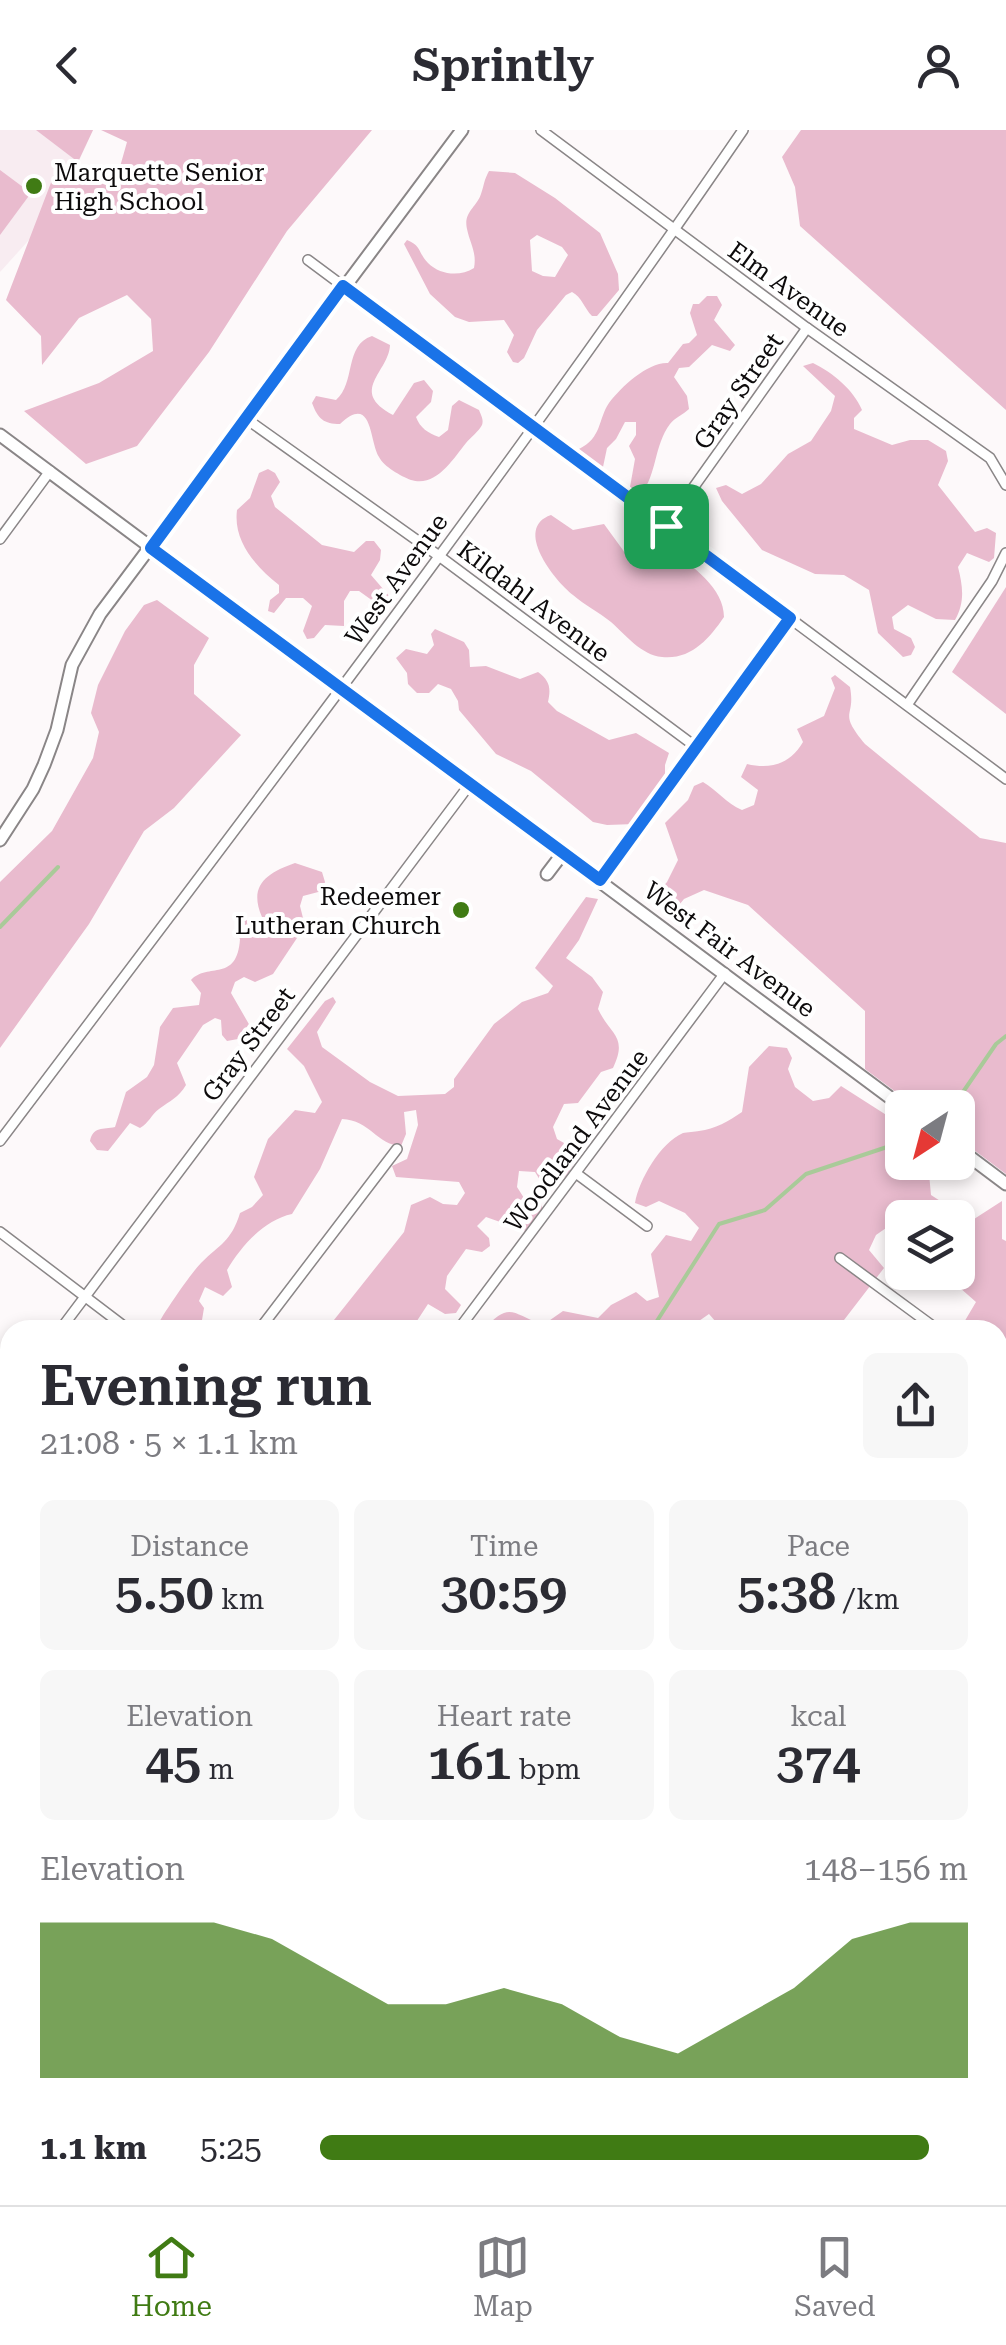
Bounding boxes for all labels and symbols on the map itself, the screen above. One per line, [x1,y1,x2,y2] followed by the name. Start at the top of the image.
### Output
[54,158,264,216] place label: Marquette Senior High School
[23,175,45,197] marker: Marquette Senior High School
[723,236,855,343] street label: Elm Avenue
[688,328,789,455] street label: Gray Street
[624,484,709,569] pin
[339,508,454,651] street label: West Avenue
[452,535,615,668] street label: Kildahl Avenue
[638,876,821,1023] street label: West Fair Avenue
[235,882,441,940] place label: Redeemer Lutheran Church
[450,899,472,921] marker: Redeemer Lutheran Church
[196,982,301,1107] street label: Gray Street
[498,1044,654,1237] street label: Woodland Avenue
[885,1090,975,1180] north arrow

